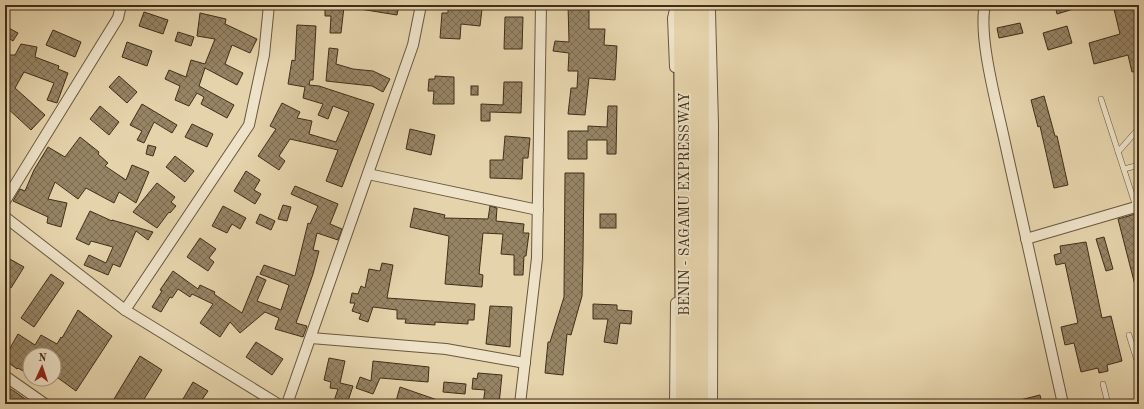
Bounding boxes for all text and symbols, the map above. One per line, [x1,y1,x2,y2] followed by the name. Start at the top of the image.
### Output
[678,92,692,316] street label: BENIN - SAGAMU EXPRESSWAY
[22,347,62,387] north arrow
[38,353,48,364] text: N

